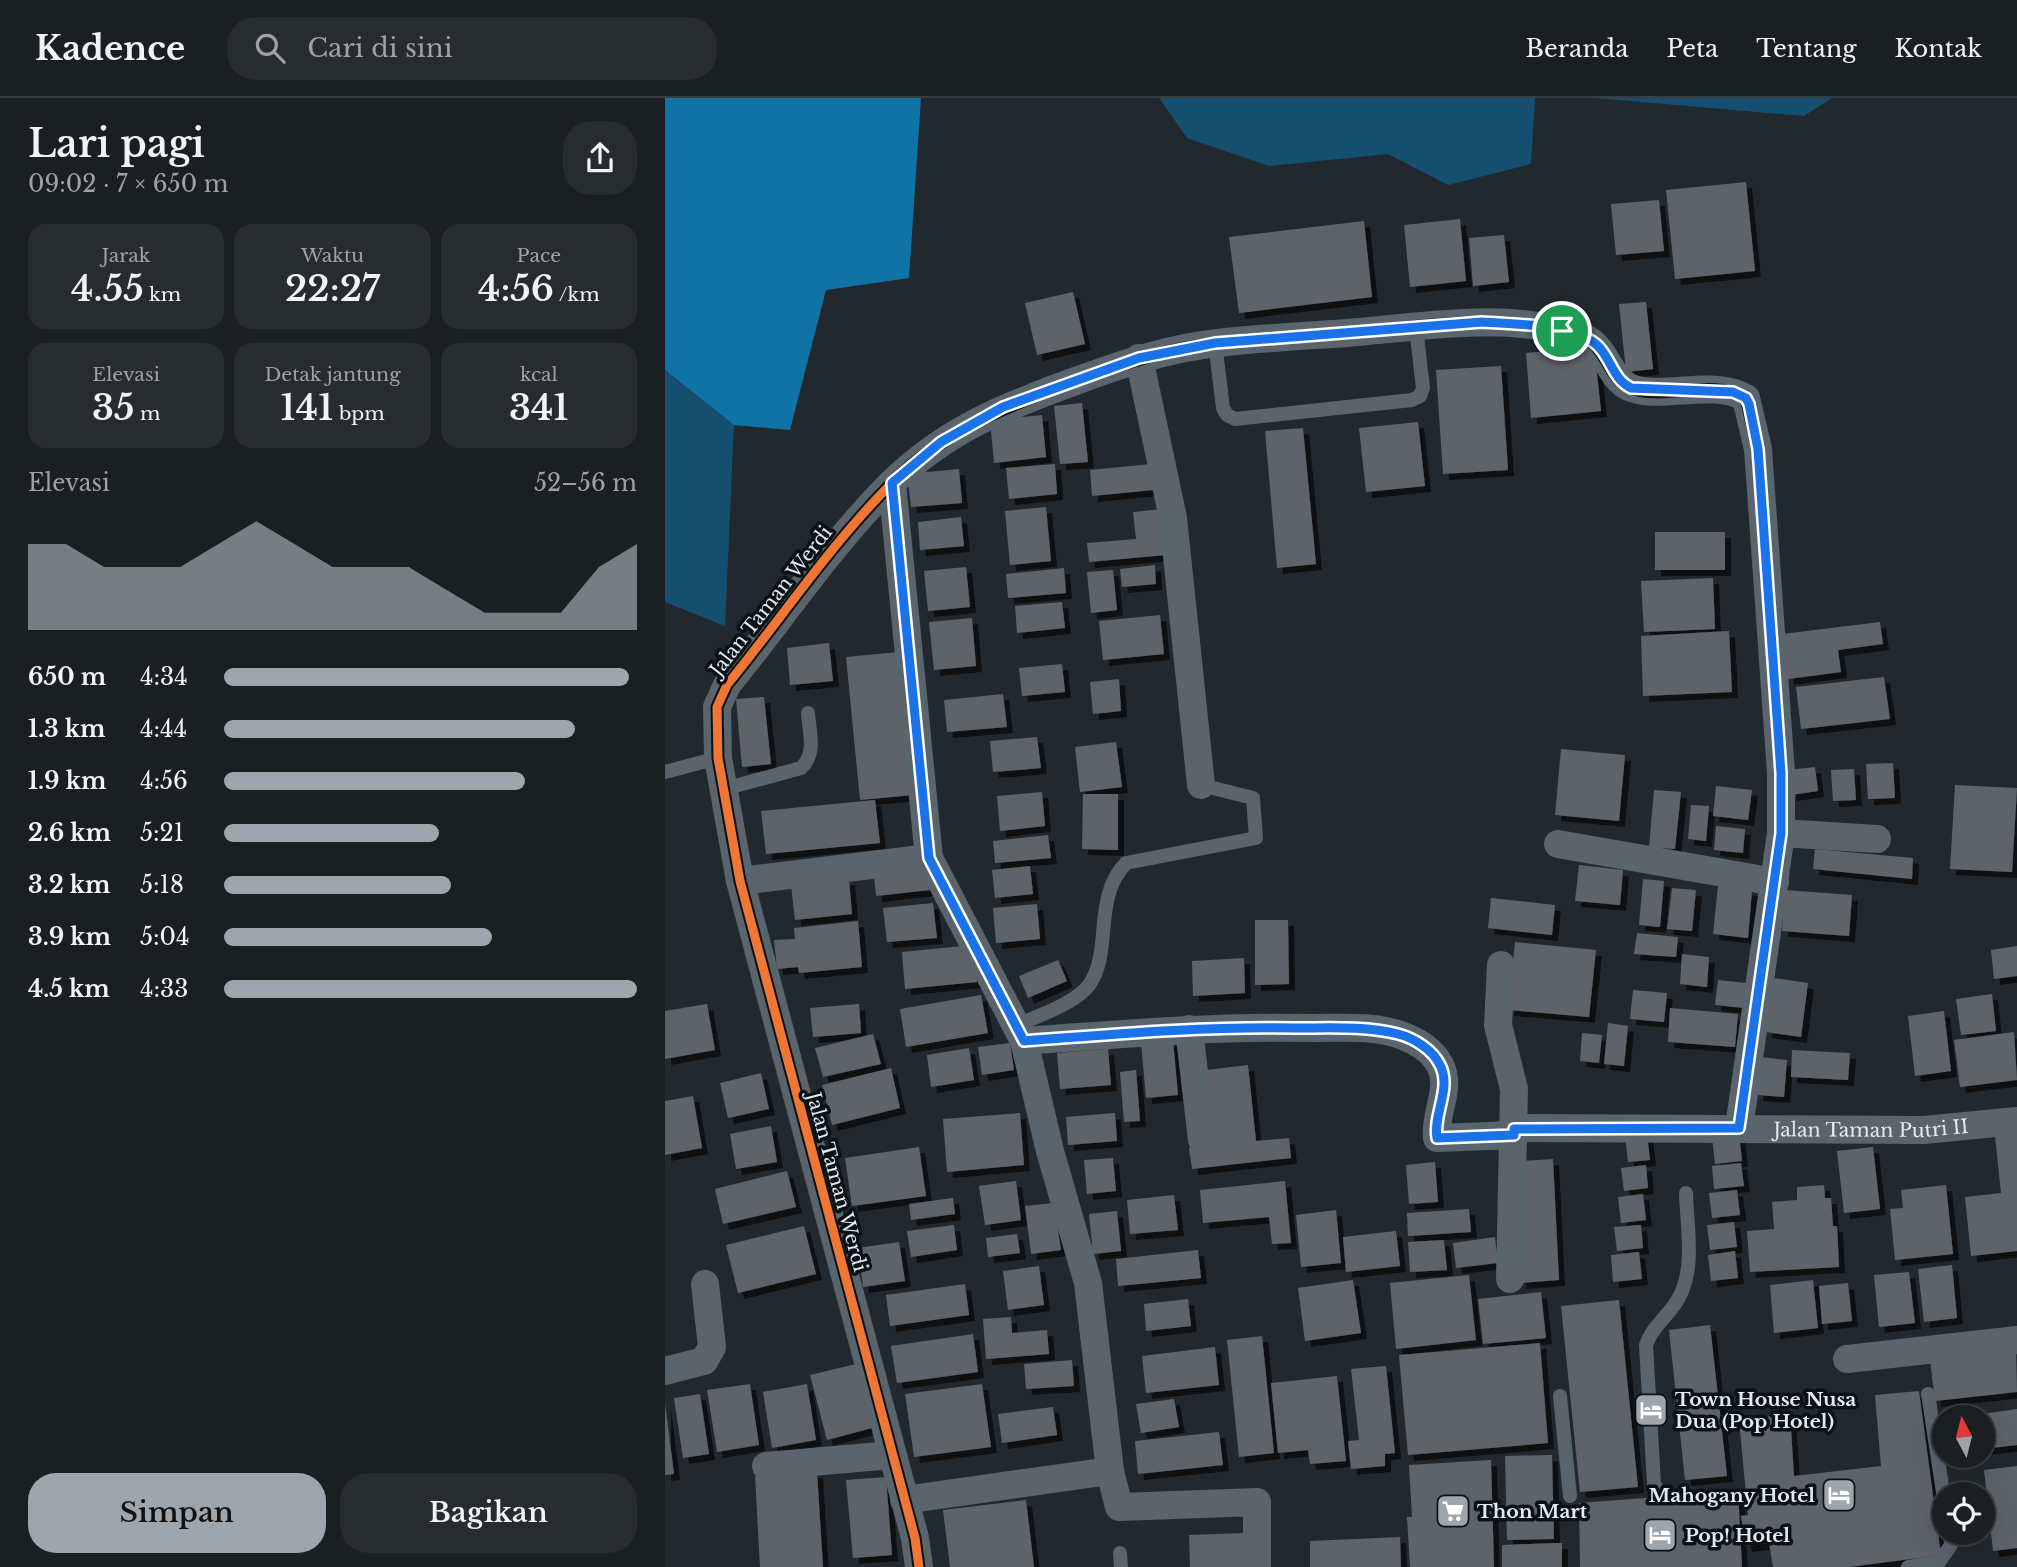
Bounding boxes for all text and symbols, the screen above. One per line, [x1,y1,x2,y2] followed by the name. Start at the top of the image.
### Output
[227,17,717,80] search box
[35,28,185,69] text: Kadence
[251,29,289,67] icon: search
[307,32,453,64] text: Cari di sini
[1526,34,1628,63] text: Beranda
[1666,34,1718,63] text: Peta
[1756,34,1857,63] text: Tentang
[1895,34,1982,63] text: Kontak
[28,120,205,167] text: Lari pagi
[563,121,637,195] button: share
[28,170,228,198] text: 09:02 · 7 × 650 m
[102,244,151,267] text: Jarak
[301,244,364,267] text: Waktu
[517,244,561,267] text: Pace
[71,267,144,310] text: 4.55
[285,267,380,310] text: 22:27
[478,267,554,310] text: 4:56
[144,283,181,306] text: km
[554,283,600,306] text: /km
[1532,301,1592,361] pin
[1543,312,1581,350] icon: arrive
[92,363,160,386] text: Elevasi
[264,363,401,386] text: Detak jantung
[520,363,558,386] text: kcal
[92,386,135,429] text: 35
[280,386,333,429] text: 141
[509,386,569,429] text: 341
[135,402,160,425] text: m
[333,402,385,425] text: bpm
[28,469,110,497] text: Elevasi
[534,469,637,497] text: 52–56 m
[703,521,837,683] street label: Jalan Taman Werdi
[28,663,106,691] text: 650 m
[140,663,188,691] text: 4:34
[28,715,106,743] text: 1.3 km
[140,715,187,743] text: 4:44
[28,767,106,795] text: 1.9 km
[140,767,188,795] text: 4:56
[28,819,111,847] text: 2.6 km
[140,819,184,847] text: 5:21
[28,871,110,899] text: 3.2 km
[140,871,184,899] text: 5:18
[28,923,111,951] text: 3.9 km
[140,923,190,951] text: 5:04
[28,975,110,1003] text: 4.5 km
[140,975,188,1003] text: 4:33
[801,1087,872,1275] street label: Jalan Taman Werdi
[1770,1114,1970,1142] street label: Jalan Taman Putri II
[1675,1388,1856,1433] place label: Town House Nusa Dua (Pop Hotel)
[1632,1391,1670,1429] hotel icon: Town House Nusa Dua (Pop Hotel)
[1932,1405,1995,1468] north arrow
[1932,1405,1995,1545] map controls
[28,1473,326,1553] button: Simpan
[340,1473,637,1553] button: Bagikan
[1820,1476,1858,1514] hotel icon: Mahogany Hotel
[1932,1482,1995,1545] button: locate
[1648,1484,1815,1507] place label: Mahogany Hotel
[1434,1492,1472,1530] supermarket icon: Thon Mart
[1477,1500,1588,1523] place label: Thon Mart
[1641,1516,1679,1554] hotel icon: Pop! Hotel
[1685,1524,1790,1547] place label: Pop! Hotel

